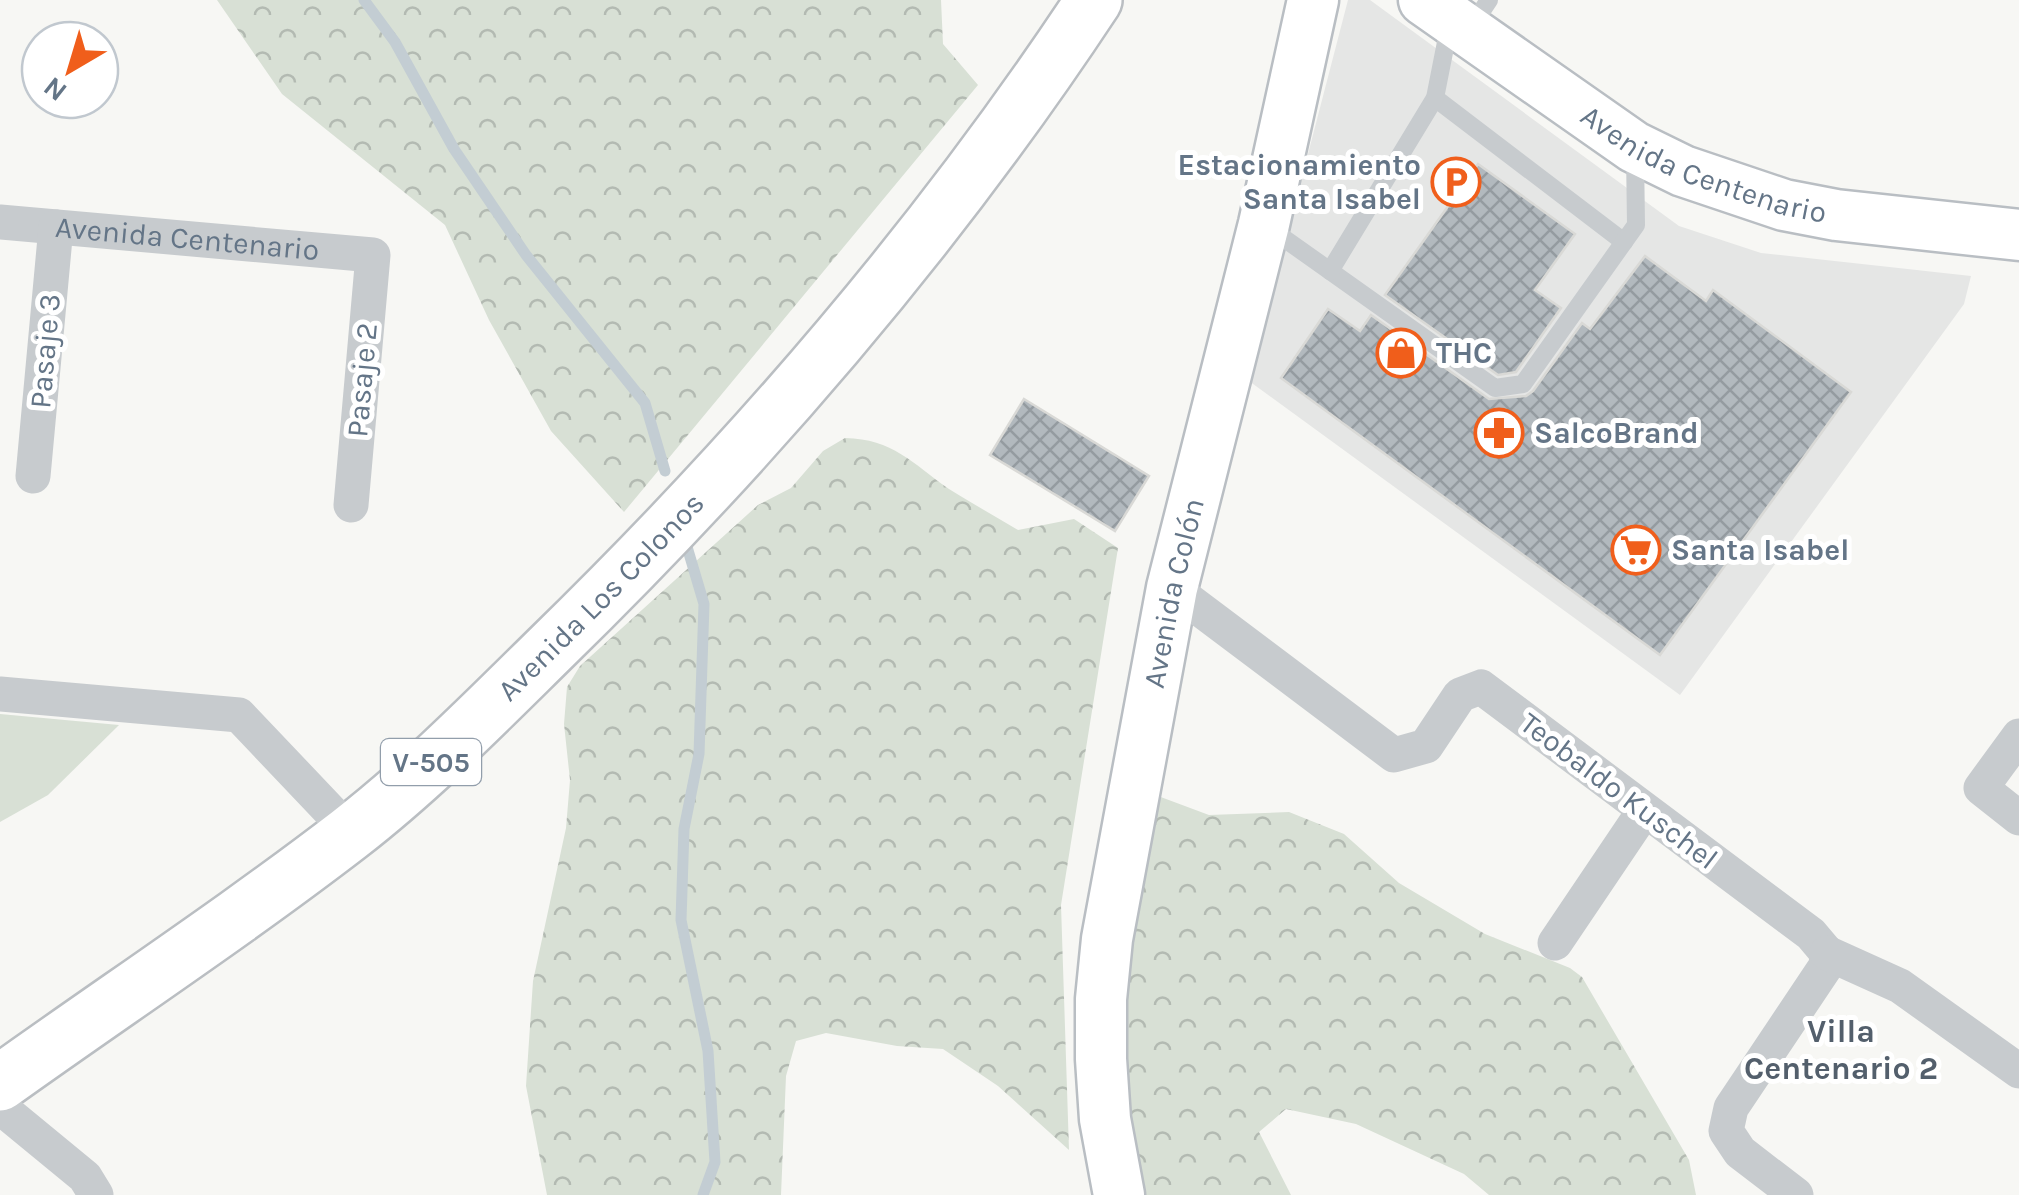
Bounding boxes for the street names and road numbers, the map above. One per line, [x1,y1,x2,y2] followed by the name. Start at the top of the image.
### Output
[1574,97,1830,231] street label: Avenida Centenario
[54,209,321,268] street label: Avenida Centenario
[22,292,68,410] street label: Pasaje 3
[339,321,385,439] street label: Pasaje 2
[490,485,712,708] street label: Avenida Los Colonos
[1136,494,1212,691] street label: Avenida Colón
[1513,705,1725,877] street label: Teobaldo Kuschel
[381,739,481,785] road number: V-505

